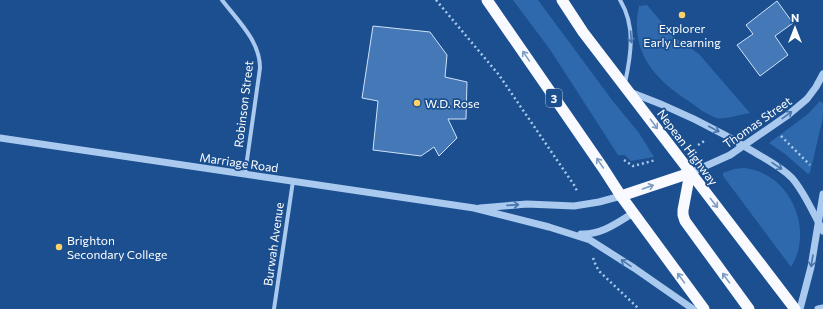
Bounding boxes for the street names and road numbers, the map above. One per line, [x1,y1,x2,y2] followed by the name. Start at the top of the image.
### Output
[231,60,255,148] street label: Robinson Street
[546,89,562,107] road number: 3
[720,93,794,151] street label: Thomas Street
[655,106,721,188] street label: Nepean Highway
[199,150,279,174] street label: Marriage Road
[260,201,286,287] street label: Burwah Avenue

